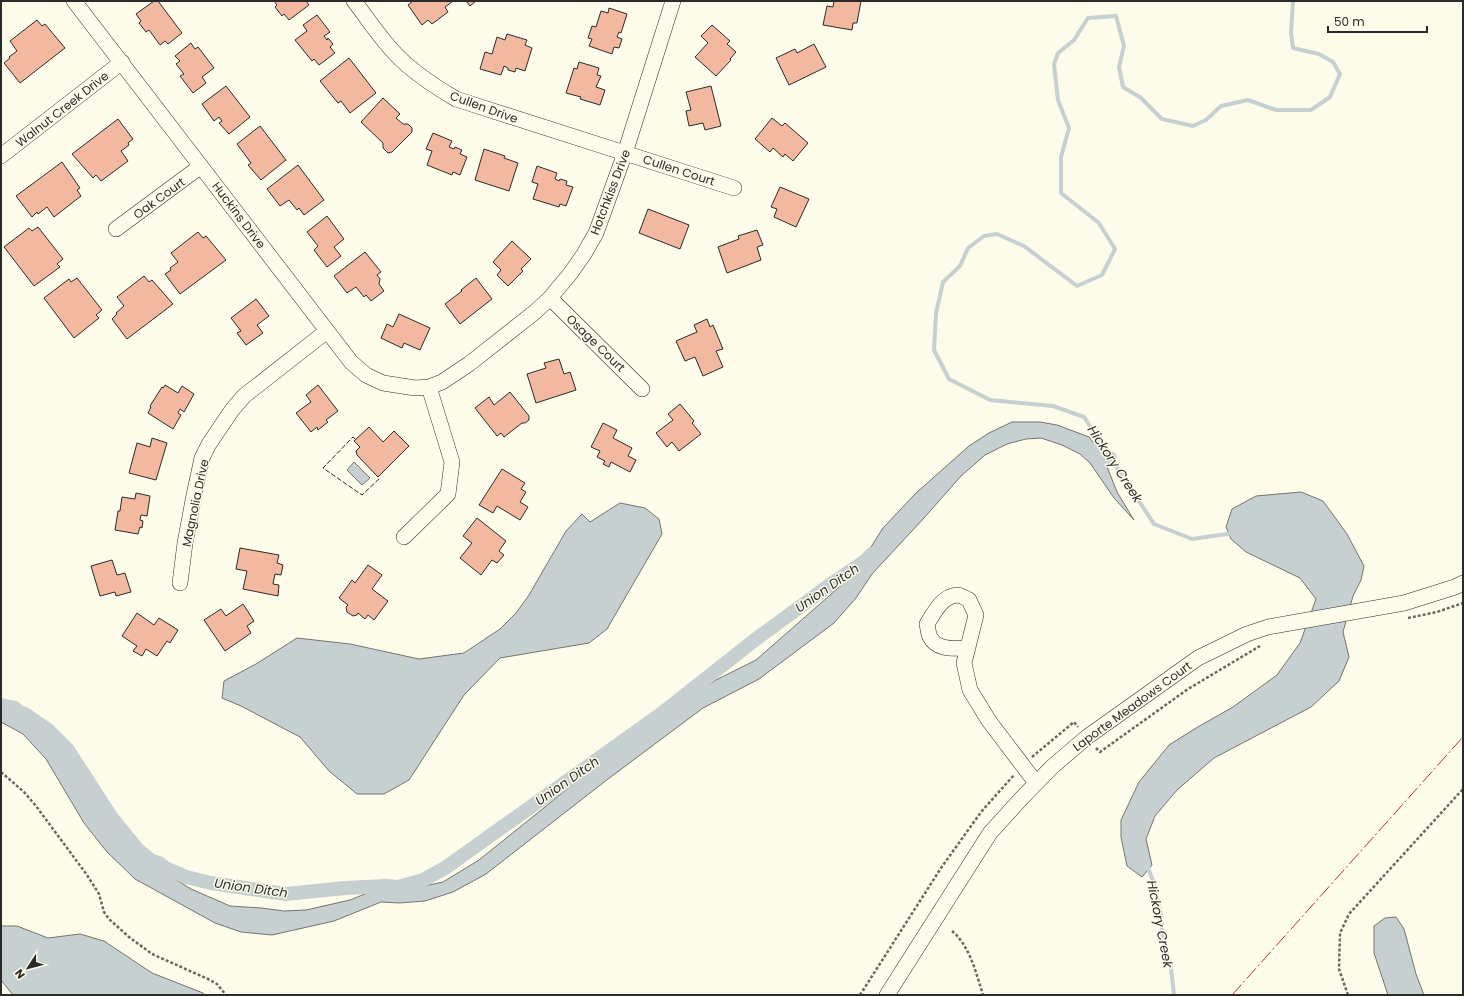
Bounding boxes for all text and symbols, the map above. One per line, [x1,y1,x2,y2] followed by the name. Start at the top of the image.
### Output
[1328,8,1427,34] scale bar
[1334,13,1365,30] text: 50 m
[12,67,112,151] street label: Walnut Creek Drive
[448,87,520,127] street label: Cullen Drive
[586,147,634,237] street label: Hotchkiss Drive
[641,150,717,190] street label: Cullen Court
[130,173,188,223] street label: Oak Court
[208,178,270,252] street label: Huckins Drive
[563,310,629,376] street label: Osage Court
[1083,422,1148,508] water label: Hickory Creek
[177,458,213,548] street label: Magnolia Drive
[791,559,863,617] water label: Union Ditch
[1069,657,1195,755] street label: Laporte Meadows Court
[531,752,603,810] water label: Union Ditch
[213,873,289,903] water label: Union Ditch
[1142,879,1178,971] water label: Hickory Creek
[8,948,48,988] north arrow
[11,966,29,982] text: N

